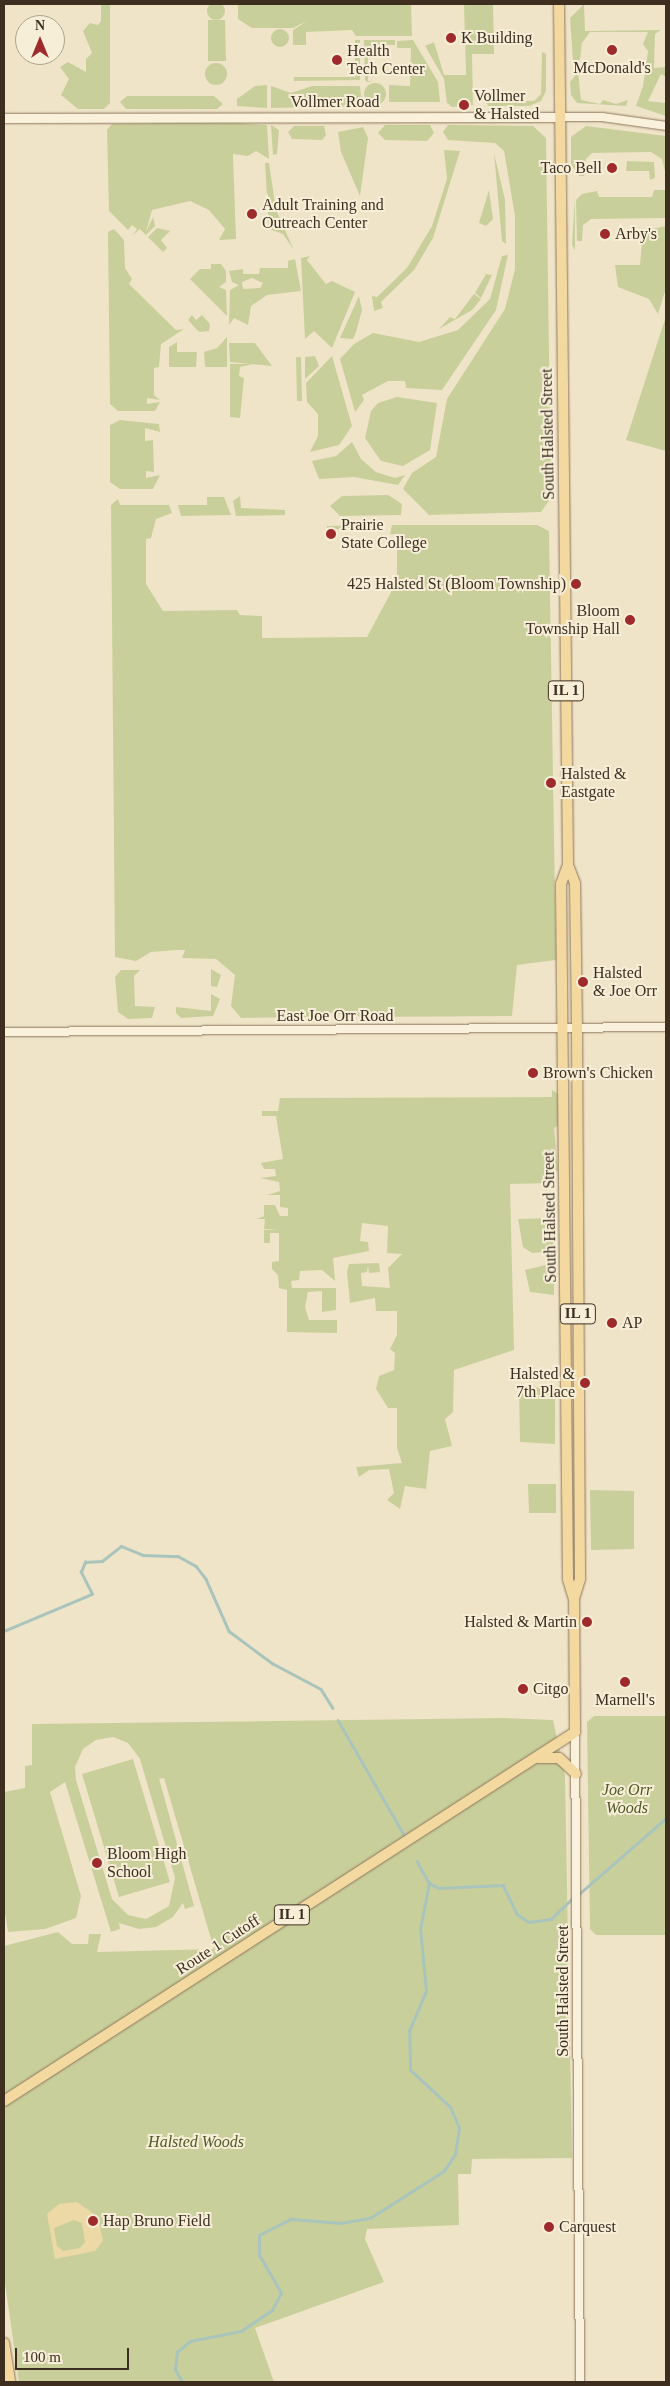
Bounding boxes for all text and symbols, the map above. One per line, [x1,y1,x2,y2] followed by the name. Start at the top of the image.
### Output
[15,15,65,65] north arrow
[35,18,45,33] text: N
[461,28,533,48] place label: K Building
[445,32,457,44] marker: K Building
[347,41,425,79] place label: Health Tech Center
[606,44,618,56] marker: McDonald's
[331,54,343,66] marker: Health Tech Center
[573,58,651,78] place label: McDonald's
[474,86,539,124] place label: Vollmer & Halsted
[290,92,380,112] street label: Vollmer Road
[458,99,470,111] marker: Vollmer & Halsted
[540,158,602,178] place label: Taco Bell
[606,162,618,174] marker: Taco Bell
[262,195,384,233] place label: Adult Training and Outreach Center
[246,208,258,220] marker: Adult Training and Outreach Center
[615,224,657,244] place label: Arby's
[599,228,611,240] marker: Arby's
[537,368,559,500] street label: South Halsted Street
[341,515,427,553] place label: Prairie State College
[325,528,337,540] marker: Prairie State College
[347,574,566,594] place label: 425 Halsted St (Bloom Township)
[570,578,582,590] marker: 425 Halsted St (Bloom Township)
[526,601,620,639] place label: Bloom Township Hall
[624,614,636,626] marker: Bloom Township Hall
[547,678,585,704] road number: IL 1
[561,764,626,802] place label: Halsted & Eastgate
[545,777,557,789] marker: Halsted & Eastgate
[593,963,657,1001] place label: Halsted & Joe Orr
[577,976,589,988] marker: Halsted & Joe Orr
[277,1006,393,1026] street label: East Joe Orr Road
[543,1063,653,1083] place label: Brown's Chicken
[527,1067,539,1079] marker: Brown's Chicken
[539,1151,561,1283] street label: South Halsted Street
[559,1302,597,1326] road number: IL 1
[622,1313,642,1333] place label: AP
[606,1317,618,1329] marker: AP
[510,1364,575,1402] place label: Halsted & 7th Place
[579,1377,591,1389] marker: Halsted & 7th Place
[464,1612,577,1632] place label: Halsted & Martin
[581,1616,593,1628] marker: Halsted & Martin
[619,1676,631,1688] marker: Marnell's
[533,1679,569,1699] place label: Citgo
[517,1683,529,1695] marker: Citgo
[595,1690,655,1710] place label: Marnell's
[602,1780,652,1818] park label: Joe Orr Woods
[107,1844,187,1882] place label: Bloom High School
[91,1857,103,1869] marker: Bloom High School
[273,1902,311,1928] road number: IL 1
[173,1911,263,1979] street label: Route 1 Cutoff
[553,1925,573,2057] street label: South Halsted Street
[148,2132,244,2152] park label: Halsted Woods
[103,2211,211,2231] place label: Hap Bruno Field
[87,2215,99,2227] marker: Hap Bruno Field
[559,2217,616,2237] place label: Carquest
[543,2221,555,2233] marker: Carquest
[18,2338,131,2370] scale bar
[23,2349,61,2365] text: 100 m

